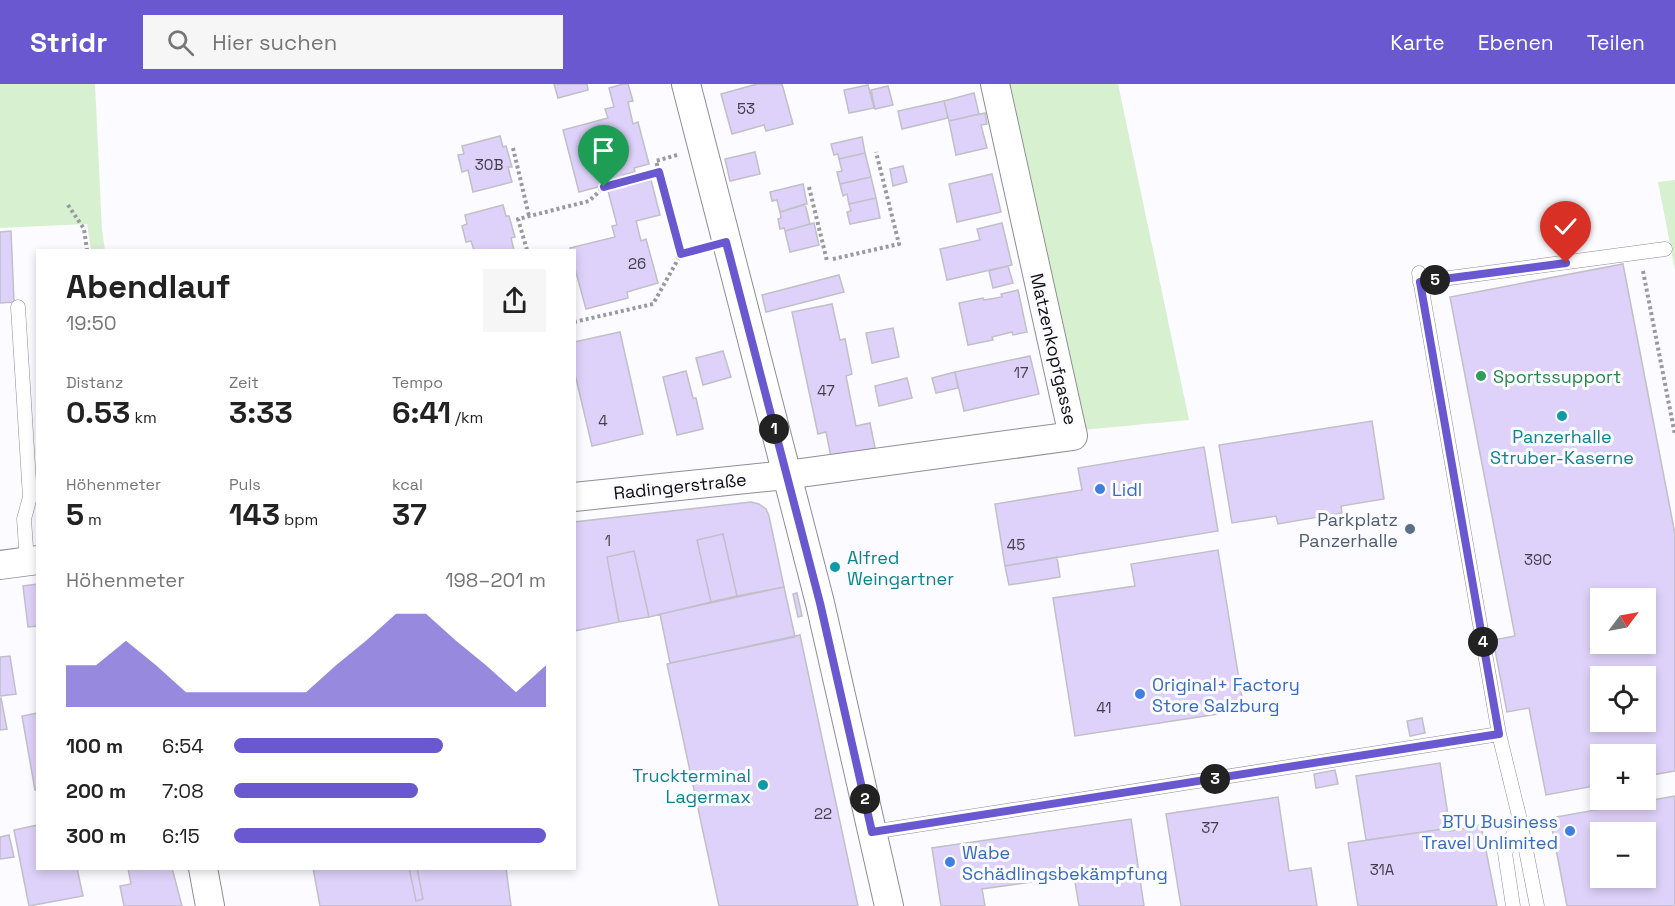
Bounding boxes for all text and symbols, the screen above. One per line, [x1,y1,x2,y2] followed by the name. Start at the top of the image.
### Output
[143,15,563,69] search box
[30,24,107,60] text: Stridr
[164,26,197,59] icon: search
[212,28,337,56] text: Hier suchen
[1390,29,1445,56] text: Karte
[1478,29,1554,56] text: Ebenen
[1587,29,1645,56] text: Teilen
[737,99,755,118] house number: 53
[578,125,629,187] pin
[587,134,620,167] icon: arrive
[475,155,503,174] house number: 30B
[1540,201,1591,263] pin
[1549,210,1582,243] icon: check
[628,254,646,273] house number: 26
[1420,265,1450,295] pin: 5
[66,266,231,308] text: Abendlauf
[483,269,546,332] button: share
[1430,269,1440,290] text: 5
[1025,271,1083,427] street label: Matzenkopfgasse
[66,310,116,336] text: 19:50
[1014,363,1028,382] house number: 17
[1493,365,1621,388] place label: Sportssupport
[1474,369,1488,383] marker: Sportssupport
[66,372,123,393] text: Distanz
[229,372,259,393] text: Zeit
[392,372,443,393] text: Tempo
[817,381,835,400] house number: 47
[66,393,130,432] text: 0.53
[229,393,293,432] text: 3:33
[392,393,451,432] text: 6:41
[130,407,157,428] text: km
[451,407,483,428] text: /km
[1555,409,1569,423] marker: Panzerhalle Struber-Kaserne
[598,411,608,430] house number: 4
[759,414,789,444] pin: 1
[770,418,778,439] text: 1
[1490,425,1634,469] place label: Panzerhalle Struber-Kaserne
[612,468,748,504] street label: Radingerstraße
[66,474,161,495] text: Höhenmeter
[229,474,261,495] text: Puls
[392,474,423,495] text: kcal
[1112,478,1142,501] place label: Lidl
[1093,482,1107,496] marker: Lidl
[66,495,84,534] text: 5
[229,495,280,534] text: 143
[392,495,427,534] text: 37
[1299,508,1398,552] place label: Parkplatz Panzerhalle
[84,509,102,530] text: m
[280,509,318,530] text: bpm
[1403,522,1417,536] marker: Parkplatz Panzerhalle
[605,531,611,550] house number: 1
[1007,535,1025,554] house number: 45
[847,546,954,590] place label: Alfred Weingartner
[1524,550,1552,569] house number: 39C
[828,560,842,574] marker: Alfred Weingartner
[66,567,185,593] text: Höhenmeter
[445,567,546,593] text: 198–201 m
[1590,588,1656,654] north arrow
[1590,588,1656,888] map controls
[1468,627,1498,657] pin: 4
[1478,631,1488,652] text: 4
[1590,666,1656,732] button: locate
[1152,673,1300,717] place label: Original+ Factory Store Salzburg
[1133,687,1147,701] marker: Original+ Factory Store Salzburg
[1096,698,1112,717] house number: 41
[66,733,123,759] text: 100 m
[162,733,204,759] text: 6:54
[1590,744,1656,810] button: +
[632,764,751,808] place label: Truckterminal Lagermax
[1200,764,1230,794] pin: 3
[1210,768,1220,789] text: 3
[66,778,126,804] text: 200 m
[162,778,204,804] text: 7:08
[756,778,770,792] marker: Truckterminal Lagermax
[850,784,880,814] pin: 2
[860,788,870,809] text: 2
[814,804,832,823] house number: 22
[1421,810,1558,854] place label: BTU Business Travel Unlimited
[1201,818,1219,837] house number: 37
[1590,822,1656,888] button: −
[66,823,126,849] text: 300 m
[162,823,200,849] text: 6:15
[1563,824,1577,838] marker: BTU Business Travel Unlimited
[962,841,1168,885] place label: Wabe Schädlingsbekämpfung
[943,855,957,869] marker: Wabe Schädlingsbekämpfung
[1370,860,1395,879] house number: 31A

